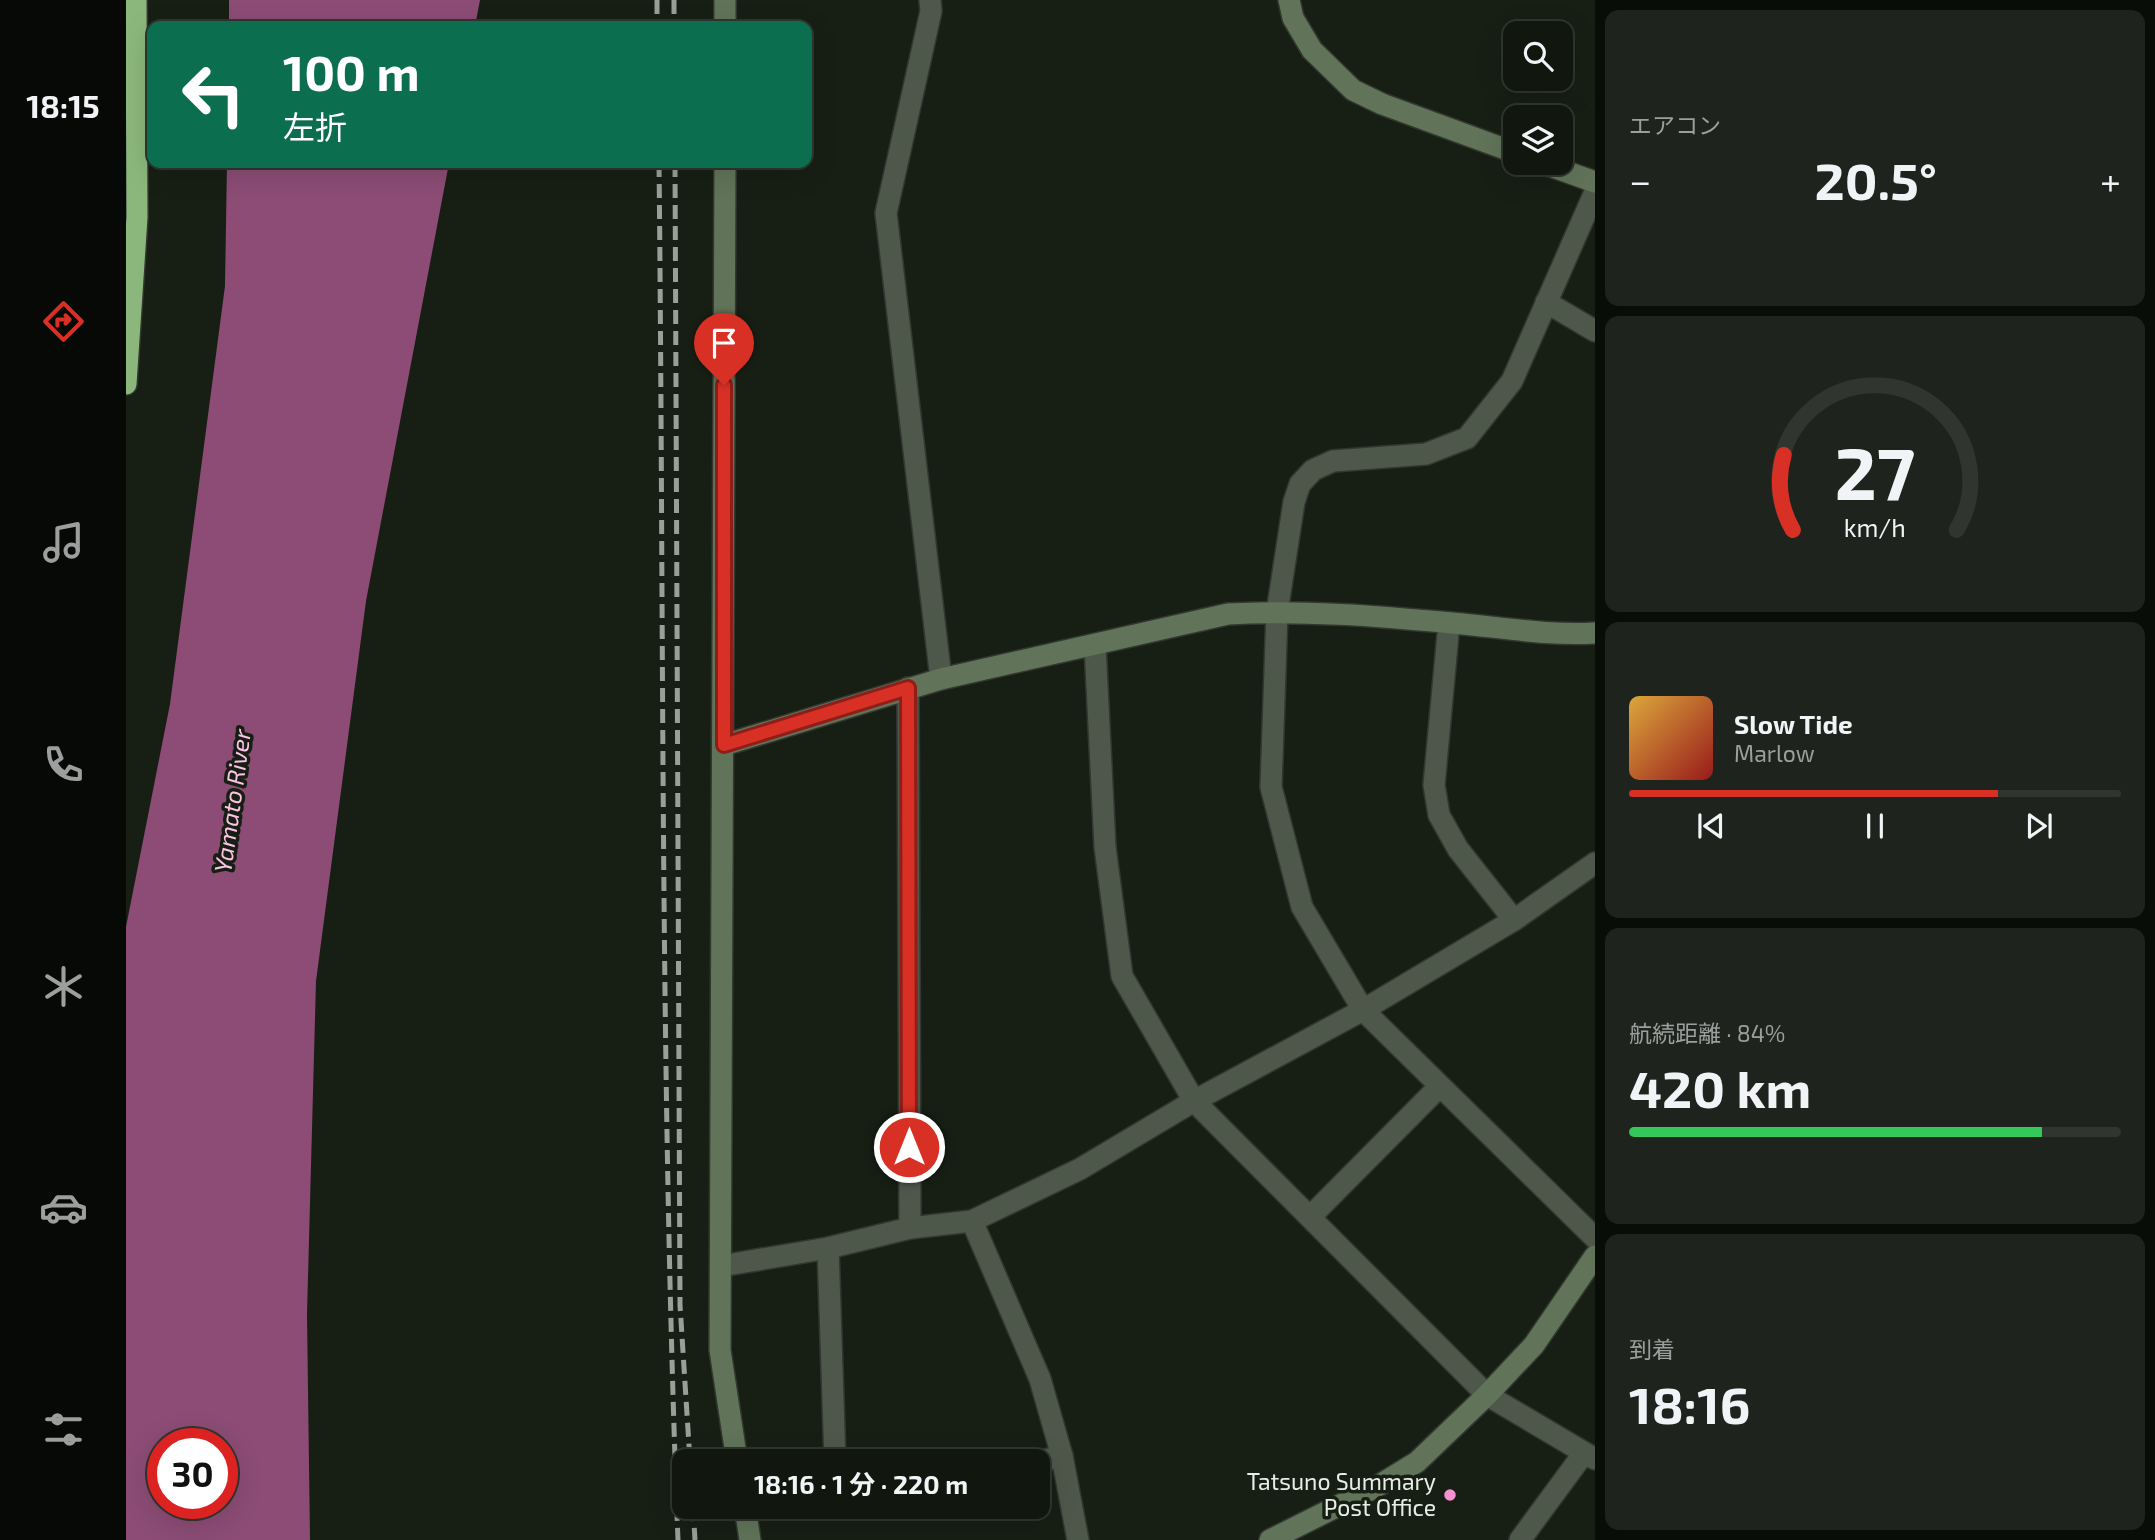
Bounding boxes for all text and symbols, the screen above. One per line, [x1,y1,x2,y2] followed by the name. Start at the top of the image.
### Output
[1503,21,1573,175] map controls
[1503,21,1573,91] button: search
[283,42,420,101] text: 100 m
[168,49,259,140] icon: left
[26,86,100,124] text: 18:15
[1503,105,1573,175] button: layers
[283,107,347,145] text: 左折
[1629,111,1721,139] text: エアコン
[1814,148,1937,210] text: 20.5°
[1629,157,1651,203] text: −
[2100,157,2121,203] text: +
[39,297,88,346] icon: directions
[694,313,754,385] pin
[705,324,743,362] icon: arrive
[1835,427,1915,515] text: 27
[1844,512,1906,542] text: km/h
[39,518,88,567] icon: music
[1734,708,1853,739] text: Slow Tide
[207,727,256,874] water label: Yamato River
[1734,739,1815,767] text: Marlow
[39,740,88,789] icon: phone
[1692,807,1730,845] icon: previous
[1856,807,1894,845] icon: pause
[2020,807,2058,845] icon: next
[39,962,88,1011] icon: climate
[1629,1019,1785,1047] text: 航続距離 · 84%
[1629,1056,1811,1118] text: 420 km
[872,1110,946,1184] position arrow
[39,1183,88,1232] icon: car
[1629,1335,1675,1363] text: 到着
[1629,1372,1750,1434] text: 18:16
[39,1405,88,1454] icon: filters
[147,1428,238,1519] speed limit sign: 30
[1247,1467,1436,1521] place label: Tatsuno Summary Post Office
[754,1468,968,1499] text: 18:16 · 1 分 · 220 m
[1442,1487,1458,1503] marker: Tatsuno Summary Post Office

